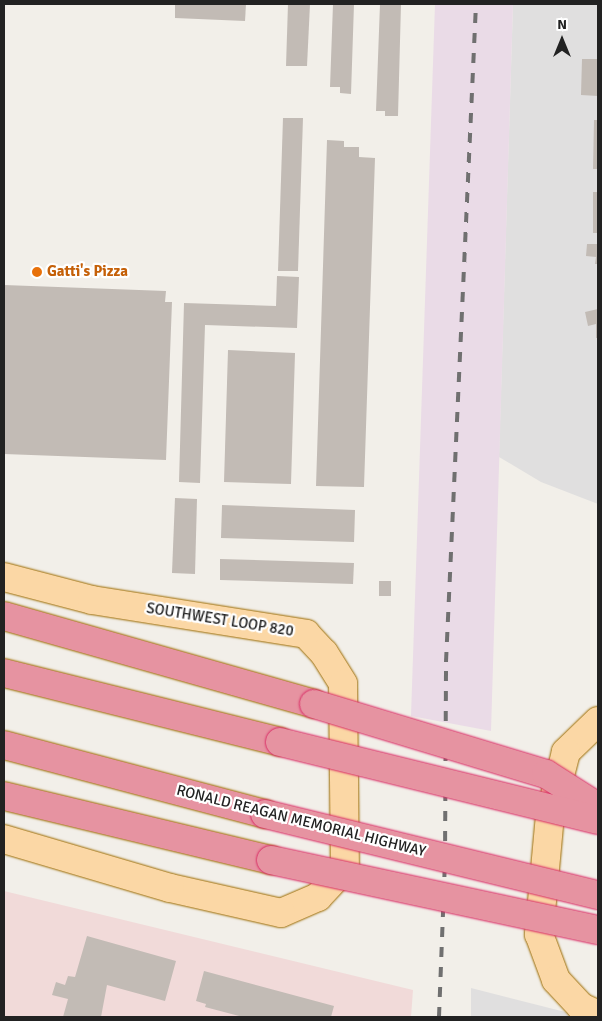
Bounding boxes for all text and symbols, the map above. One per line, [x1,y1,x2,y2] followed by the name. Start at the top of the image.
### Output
[537,15,587,65] north arrow
[557,16,567,33] text: N
[47,263,128,281] place label: Gatti's Pizza
[31,266,43,278] marker: Gatti's Pizza
[145,599,295,641] street label: SOUTHWEST LOOP 820
[175,781,427,861] street label: RONALD REAGAN MEMORIAL HIGHWAY

